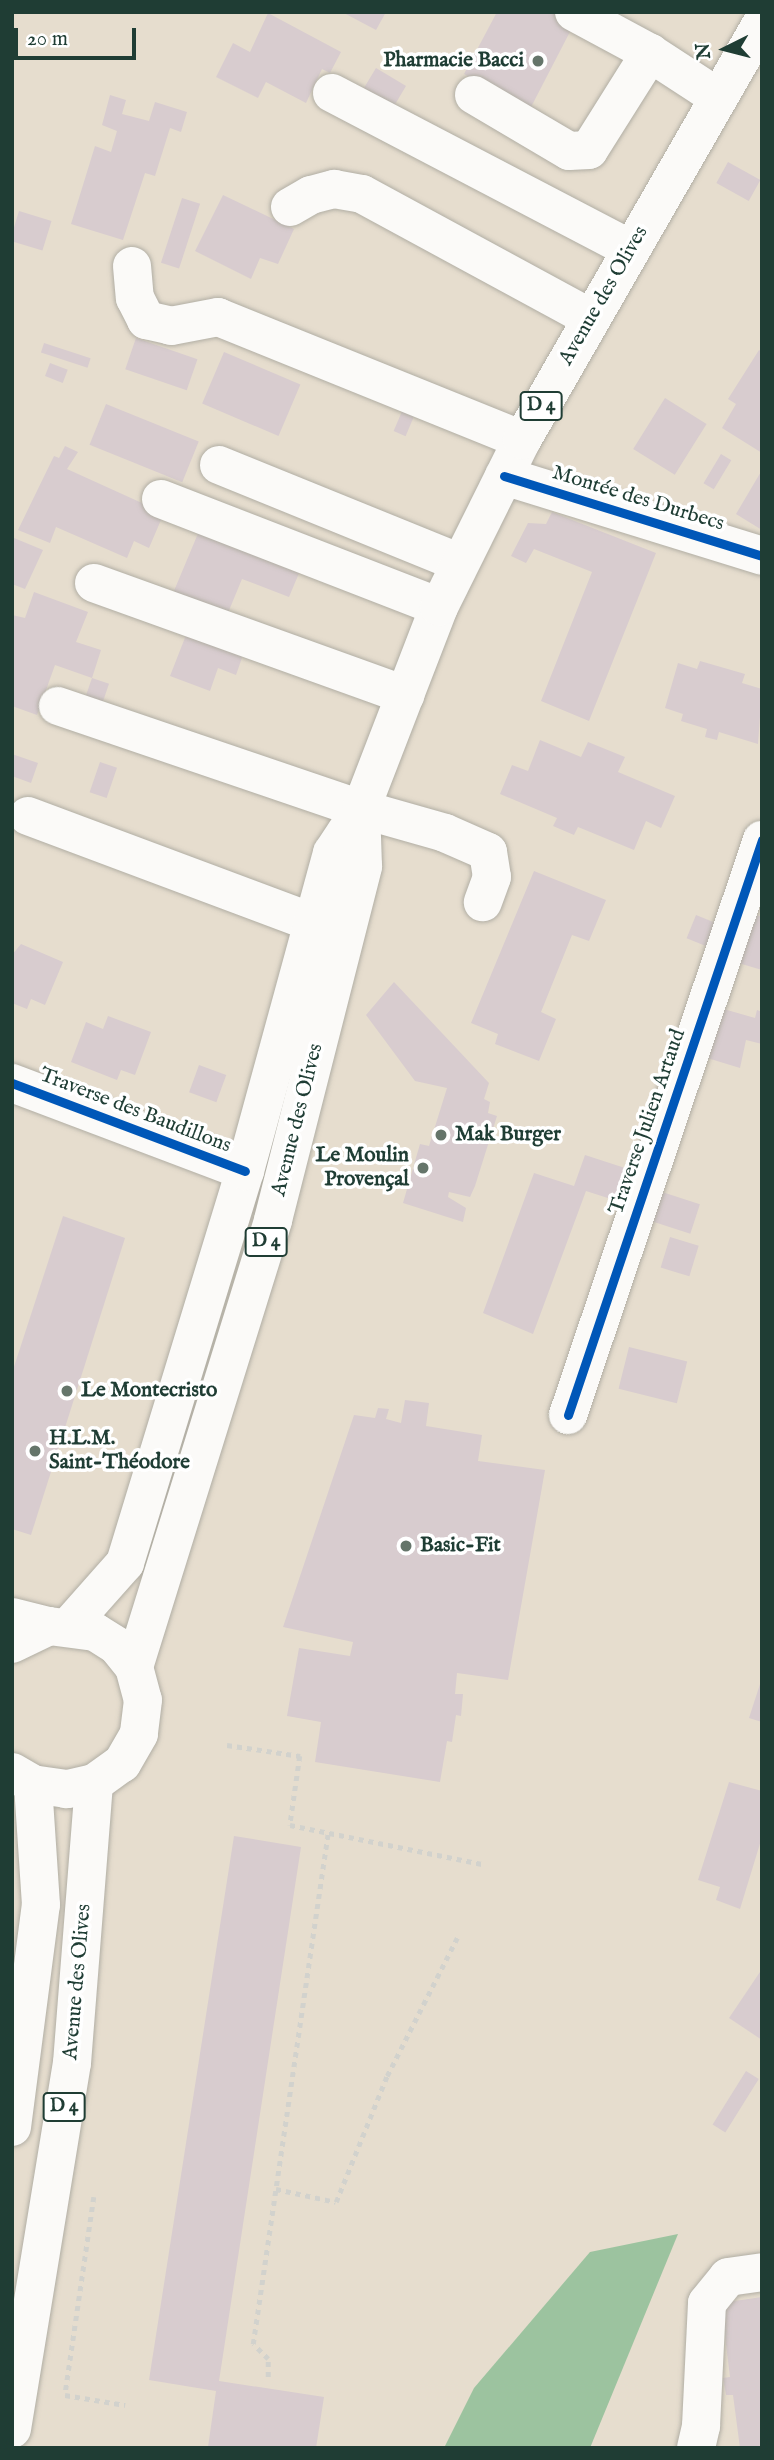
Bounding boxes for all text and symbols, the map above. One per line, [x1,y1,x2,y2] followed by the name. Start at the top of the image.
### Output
[18,14,140,58] scale bar
[690,14,760,84] north arrow
[27,26,68,53] text: 20 m
[691,42,717,61] text: N
[383,48,524,74] place label: Pharmacie Bacci
[530,53,546,69] marker: Pharmacie Bacci
[554,222,654,370] street label: Avenue des Olives
[518,390,564,422] road number: D 4
[549,461,727,537] street label: Montée des Durbecs
[604,1026,692,1218] street label: Traverse Julien Artaud
[267,1041,329,1199] street label: Avenue des Olives
[36,1063,234,1159] street label: Traverse des Baudillons
[455,1122,561,1148] place label: Mak Burger
[433,1127,449,1143] marker: Mak Burger
[315,1143,409,1193] place label: Le Moulin Provençal
[415,1160,431,1176] marker: Le Moulin Provençal
[243,1226,289,1258] road number: D 4
[81,1378,217,1404] place label: Le Montecristo
[59,1383,75,1399] marker: Le Montecristo
[49,1426,190,1476] place label: H.L.M. Saint-Théodore
[27,1443,43,1459] marker: H.L.M. Saint-Théodore
[420,1533,501,1559] place label: Basic-Fit
[398,1538,414,1554] marker: Basic-Fit
[59,1903,97,2061] street label: Avenue des Olives
[41,2092,87,2122] road number: D 4

